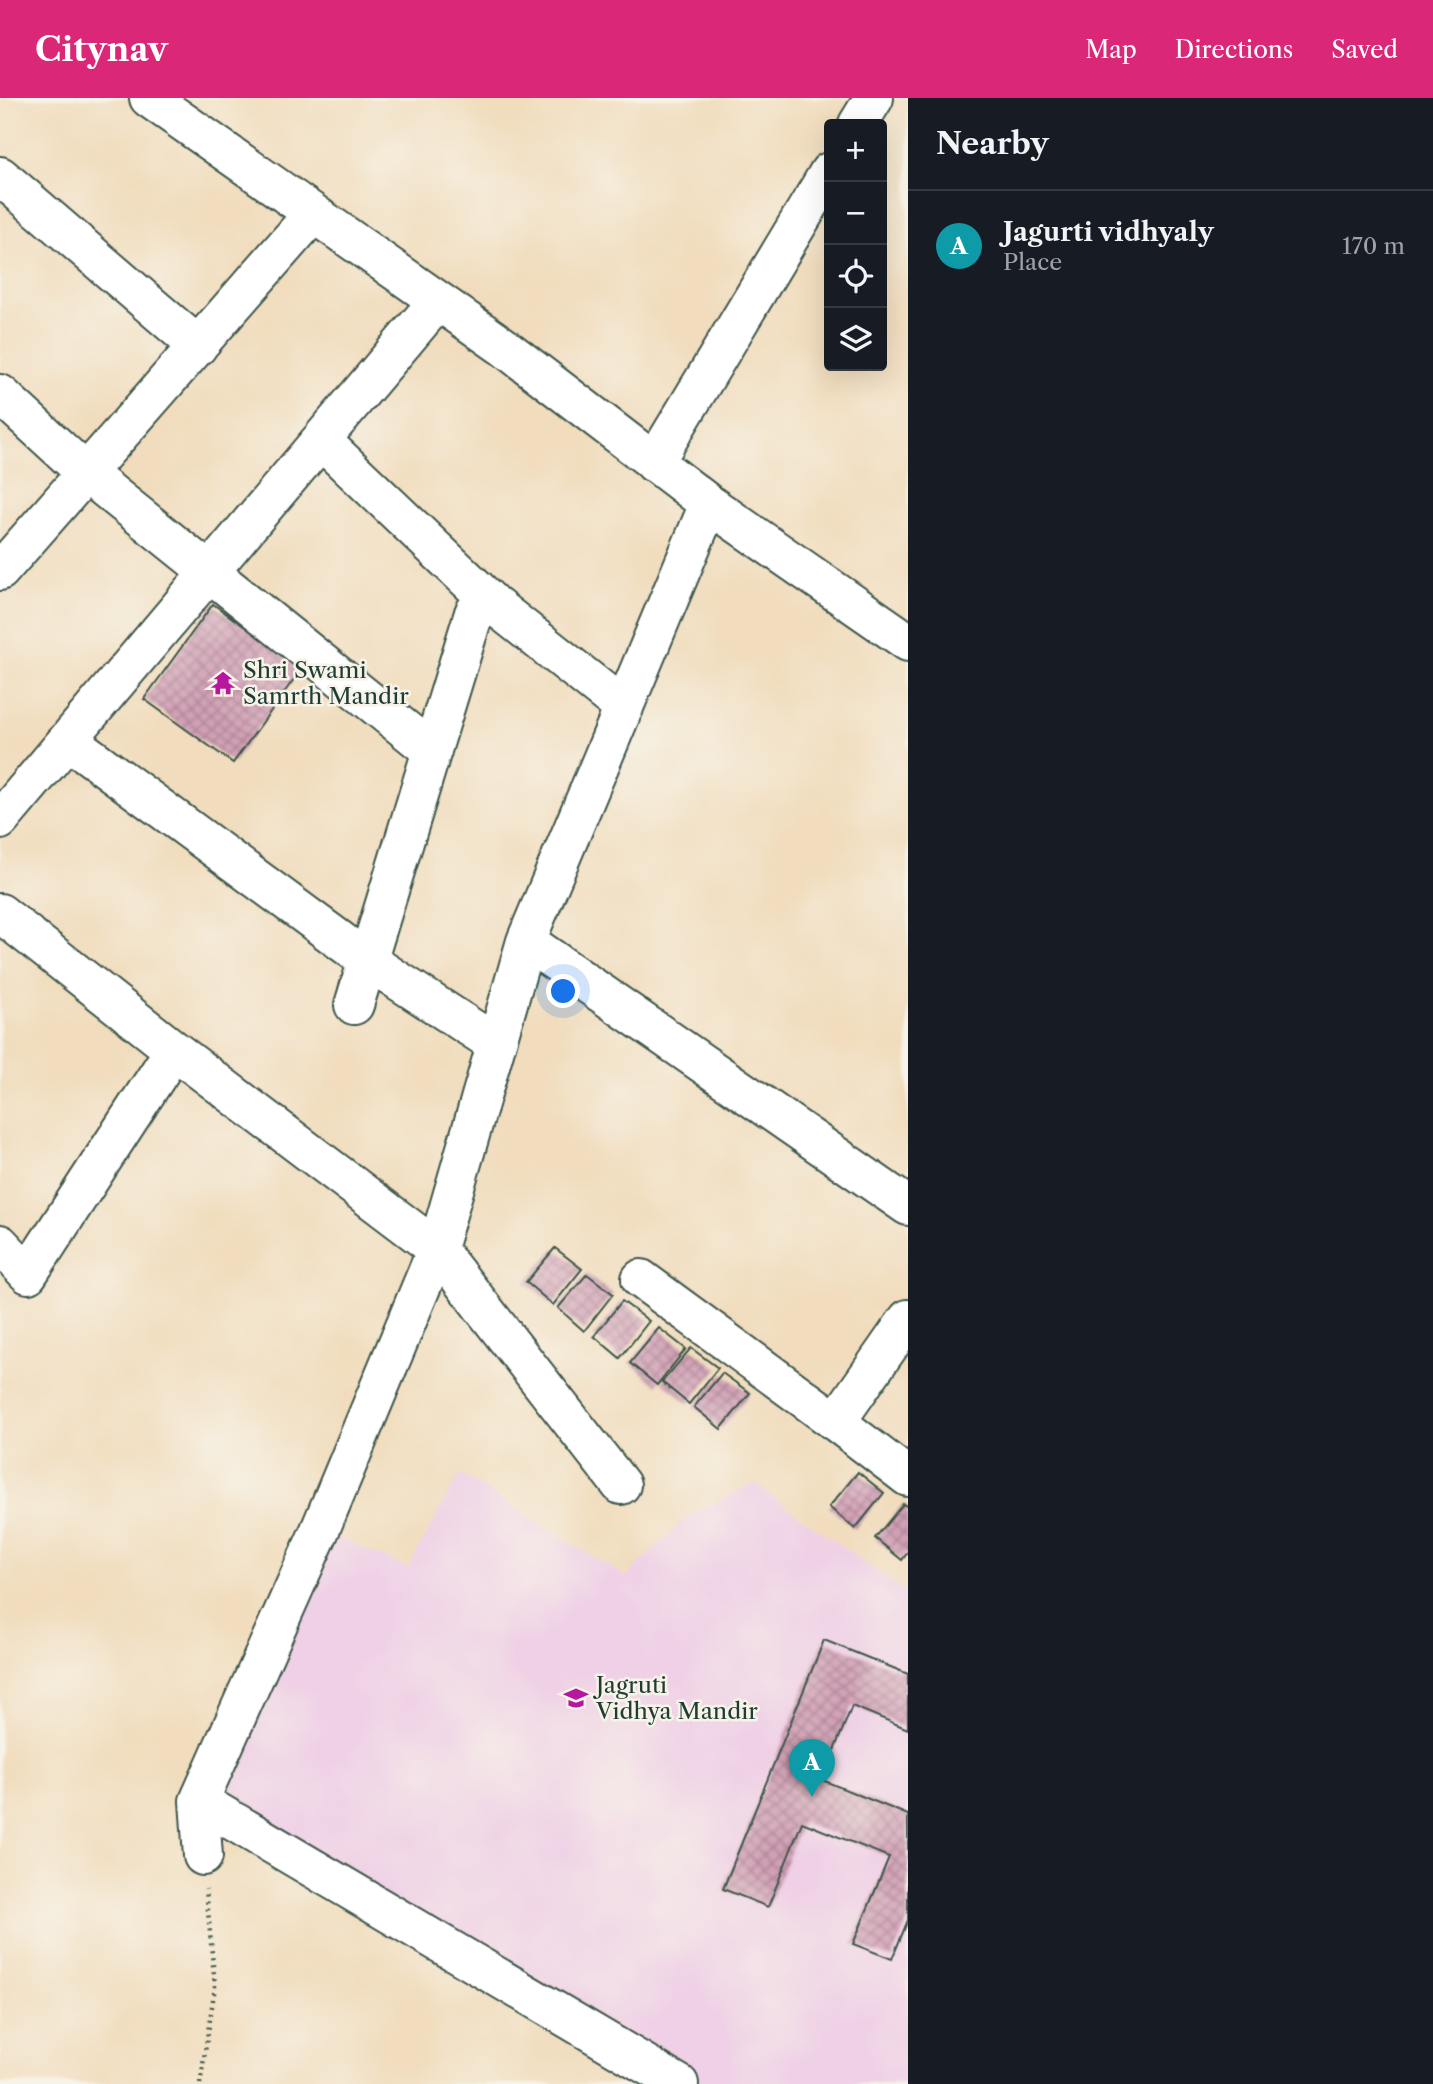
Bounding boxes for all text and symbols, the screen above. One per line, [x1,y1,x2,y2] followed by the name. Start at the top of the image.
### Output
[35,29,168,70] text: Citynav
[1085,35,1137,64] text: Map
[1175,35,1293,64] text: Directions
[1331,35,1398,64] text: Saved
[824,119,887,371] map controls
[824,119,887,182] button: +
[936,125,1049,162] text: Nearby
[824,182,887,245] button: −
[1003,216,1214,248] text: Jagurti vidhyaly
[950,232,968,260] text: A
[1342,232,1405,260] text: 170 m
[824,245,887,308] button: locate
[1003,248,1062,276] text: Place
[824,308,887,371] button: layers
[243,656,409,710] place label: Shri Swami Samrth Mandir
[209,669,237,697] temple icon: Shri Swami Samrth Mandir
[546,974,580,1008] your location
[593,1671,758,1725] place label: Jagruti Vidhya Mandir
[562,1684,590,1712] school or university icon: Jagruti Vidhya Mandir
[789,1739,835,1797] pin: A

